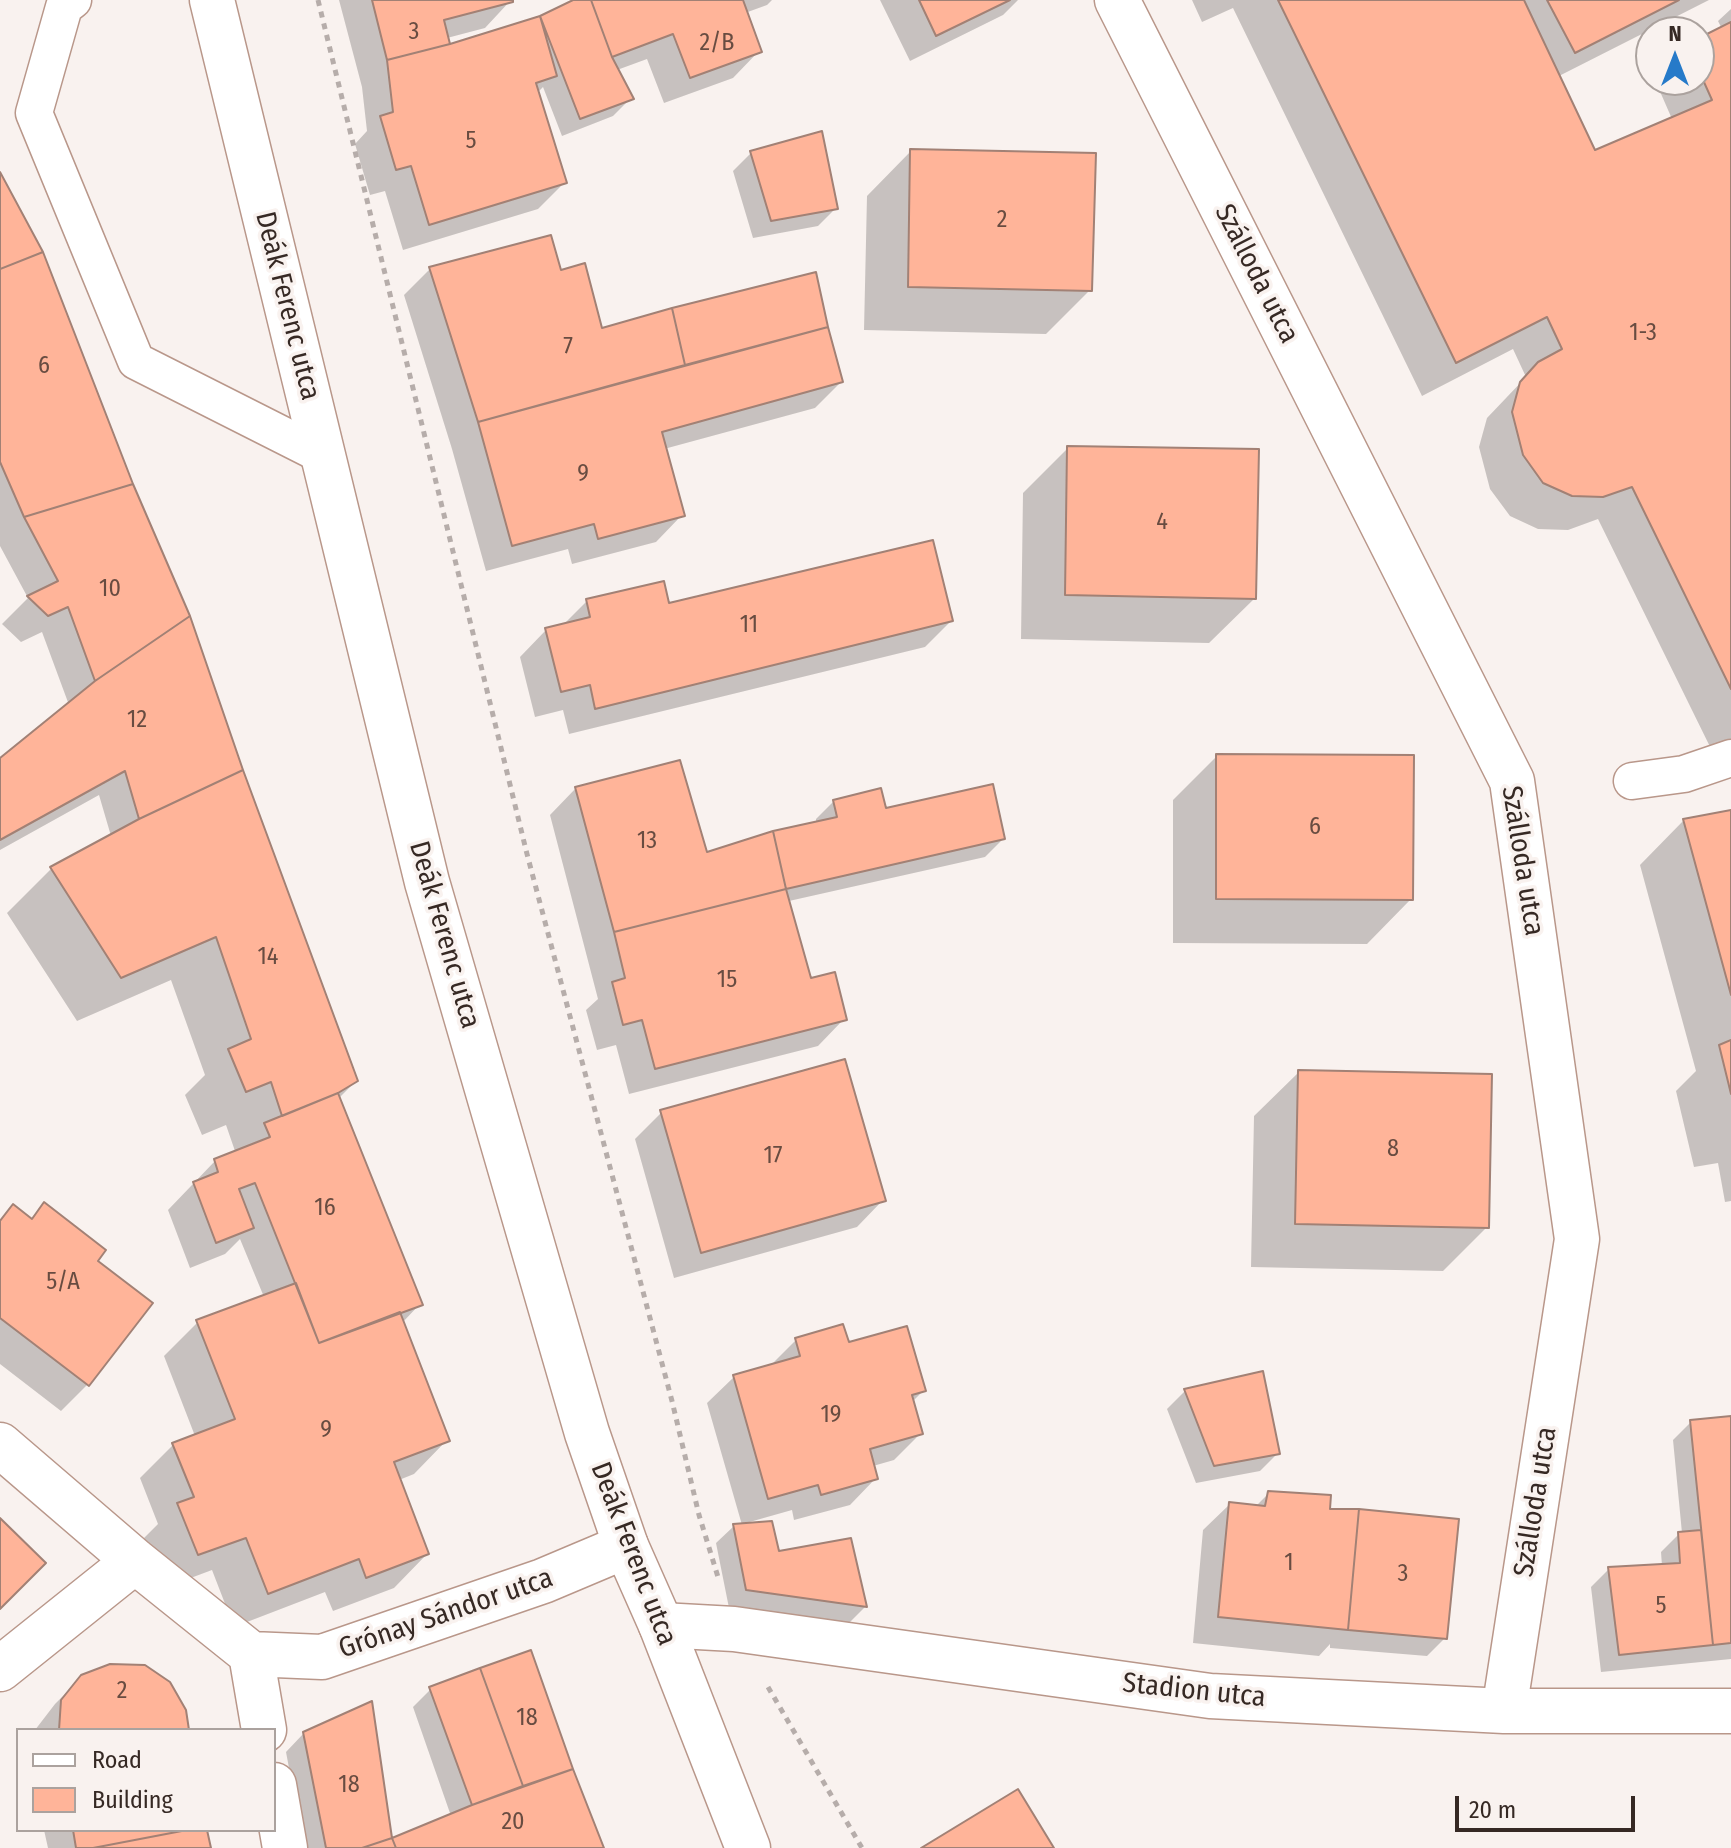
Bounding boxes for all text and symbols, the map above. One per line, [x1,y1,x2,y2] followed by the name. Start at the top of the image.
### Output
[1635,16,1715,96] north arrow
[409,18,419,46] house number: 3
[1668,20,1682,47] text: N
[700,29,734,57] house number: 2/B
[465,127,477,155] house number: 5
[1207,199,1305,349] street label: Szálloda utca
[997,206,1007,234] house number: 2
[247,208,327,404] street label: Deák Ferenc utca
[1629,319,1657,347] house number: 1-3
[563,333,573,361] house number: 7
[38,352,50,380] house number: 6
[577,460,589,488] house number: 9
[1156,508,1168,536] house number: 4
[99,575,121,603] house number: 10
[740,611,758,639] house number: 11
[127,706,147,734] house number: 12
[1494,784,1550,938] street label: Szálloda utca
[1309,813,1321,841] house number: 6
[637,827,657,855] house number: 13
[401,837,487,1033] street label: Deák Ferenc utca
[258,943,278,971] house number: 14
[717,966,737,994] house number: 15
[1387,1135,1399,1163] house number: 8
[763,1142,783,1170] house number: 17
[314,1194,336,1222] house number: 16
[46,1268,80,1296] house number: 5/A
[820,1401,842,1429] house number: 19
[320,1416,332,1444] house number: 9
[1508,1425,1564,1579] street label: Szálloda utca
[583,1458,683,1650] street label: Deák Ferenc utca
[1284,1549,1294,1577] house number: 1
[1398,1560,1408,1588] house number: 3
[335,1562,557,1666] street label: Grónay Sándor utca
[1655,1592,1667,1620] house number: 5
[1121,1667,1267,1715] street label: Stadion utca
[117,1677,127,1705] house number: 2
[516,1704,538,1732] house number: 18
[16,1728,276,1832] legend
[92,1746,142,1774] text: Road
[338,1771,360,1799] house number: 18
[1459,1780,1639,1830] scale bar
[92,1786,173,1814] text: Building
[1469,1796,1516,1824] text: 20 m
[501,1808,525,1836] house number: 20

